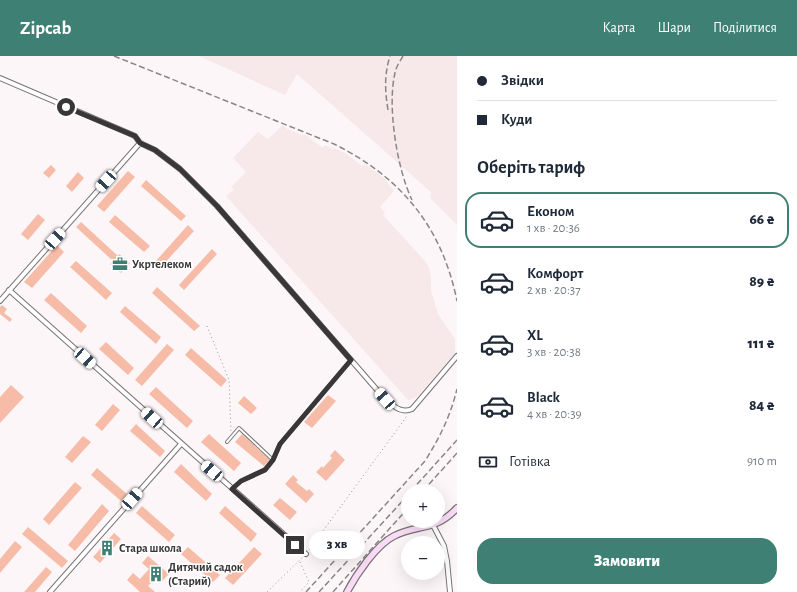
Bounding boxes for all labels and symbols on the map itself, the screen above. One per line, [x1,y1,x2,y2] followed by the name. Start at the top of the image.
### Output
[57,98,75,116] route start
[94,168,118,194] car
[43,226,67,252] car
[111,255,129,273] office icon: Укртелеком
[132,258,192,270] place label: Укртелеком
[72,346,98,370] car
[373,386,397,412] car
[139,406,165,430] car
[199,459,225,483] car
[120,486,144,512] car
[309,531,365,559] callout: 3 хв
[286,536,304,554] route end
[98,539,116,557] building icon: Стара школа
[119,542,182,554] place label: Стара школа
[168,561,243,588] place label: Дитячий садок (Старий)
[147,565,165,583] building icon: Дитячий садок (Старий)

